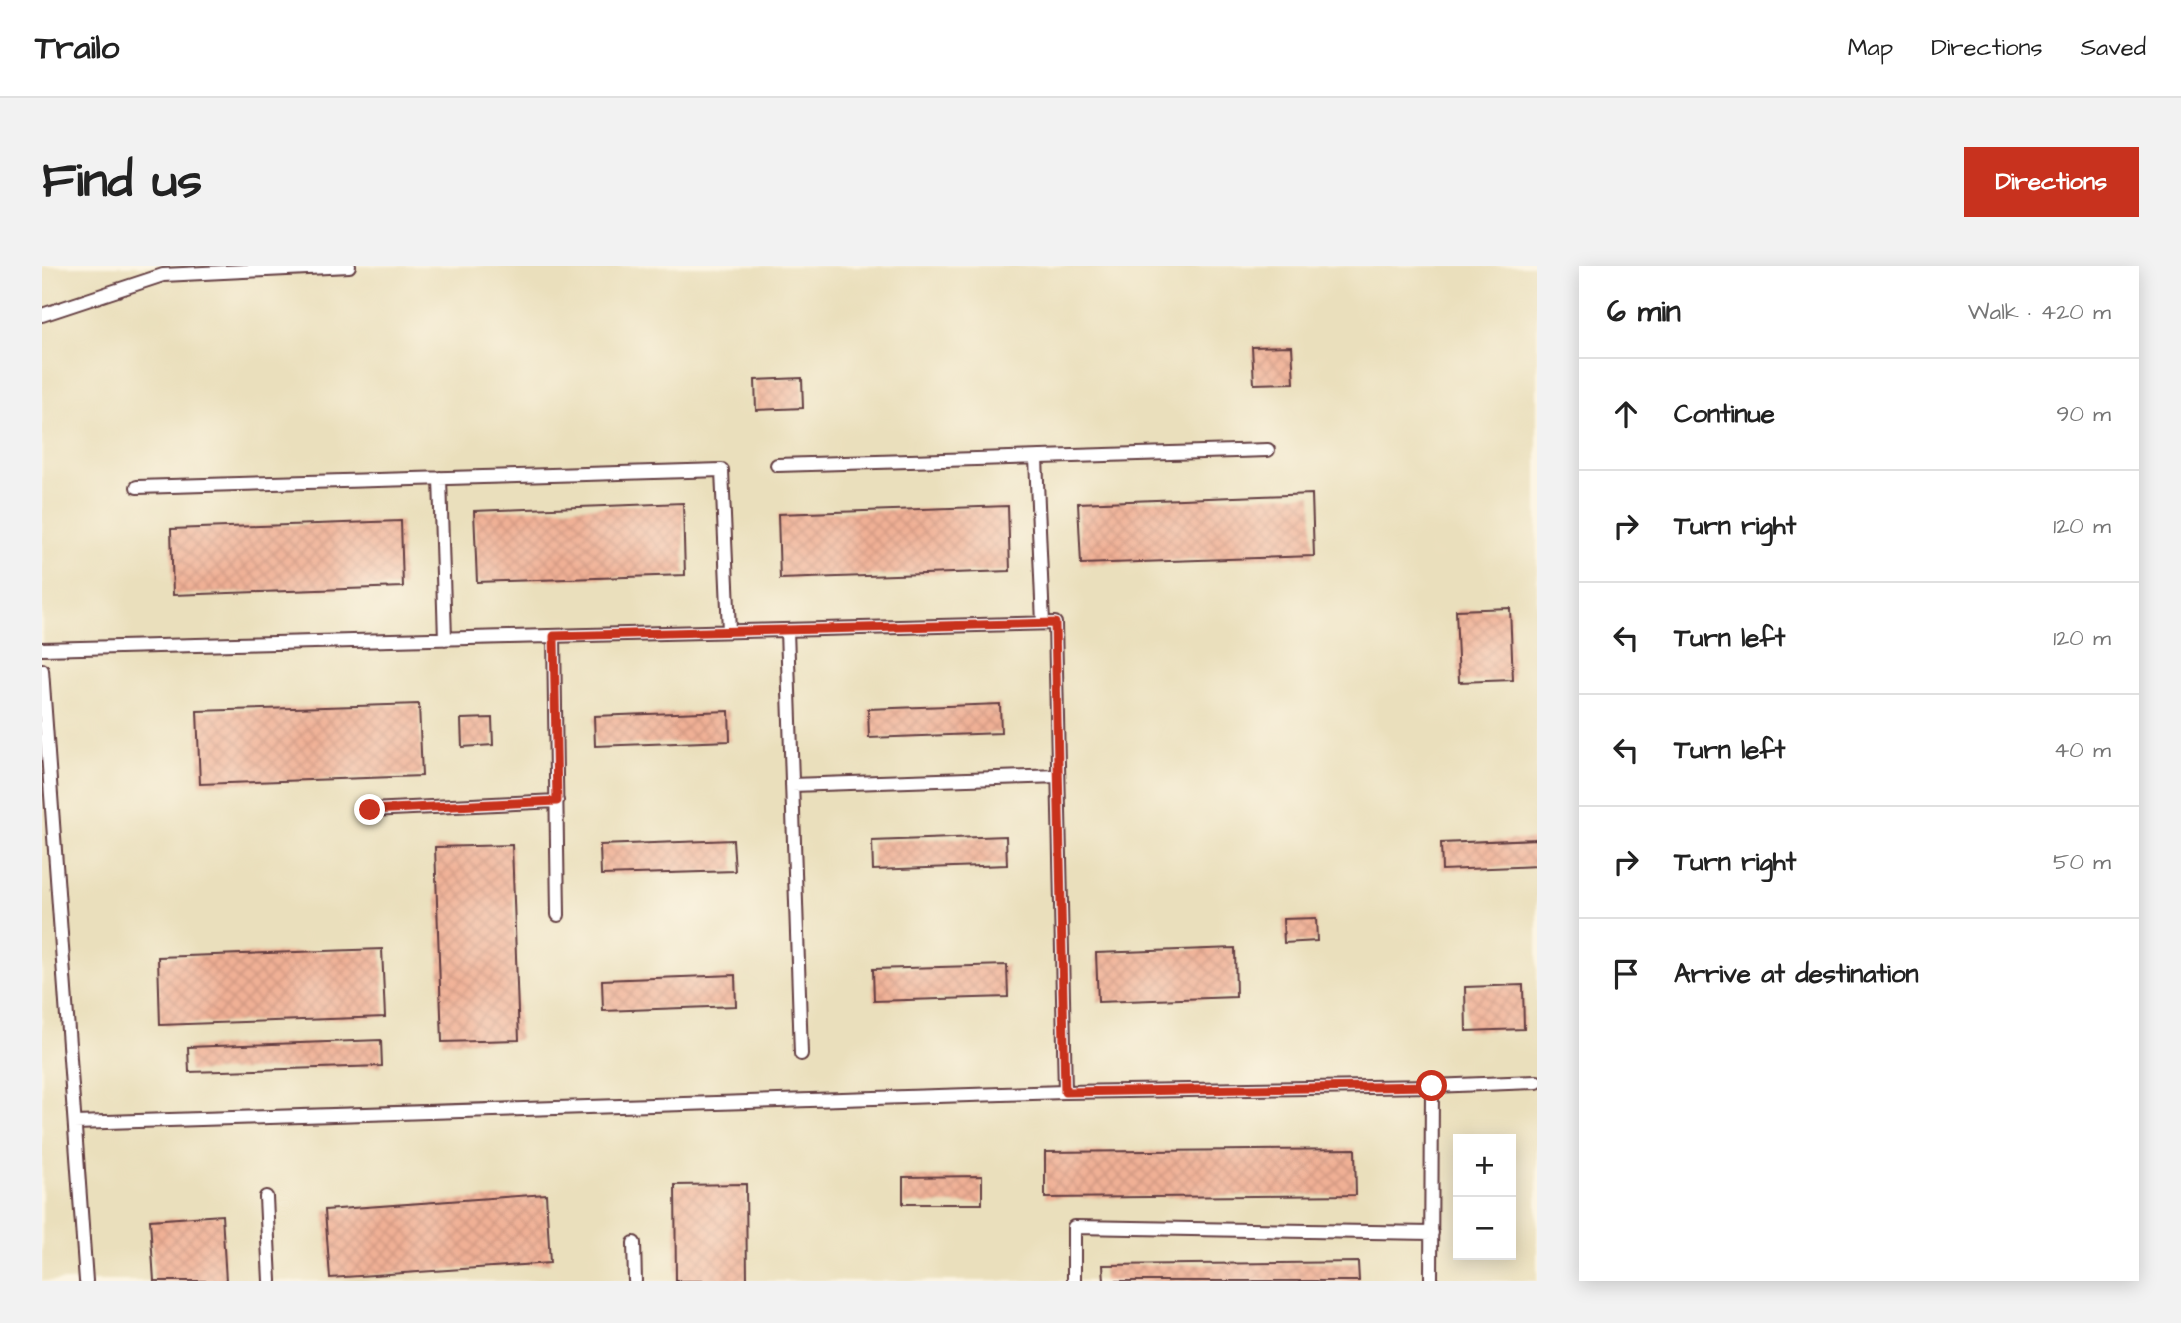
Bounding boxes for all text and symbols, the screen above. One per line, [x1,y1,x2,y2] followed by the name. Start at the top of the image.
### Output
[35,25,119,71] text: Trailo
[1848,31,1893,65] text: Map
[1931,31,2043,65] text: Directions
[2081,31,2146,65] text: Saved
[1964,147,2139,217] button: Directions
[42,148,202,216] text: Find us
[1607,291,1681,333] text: 6 min
[1968,296,2111,328] text: Walk · 420 m
[1607,395,1645,433] icon: ahead
[1674,396,1775,432] text: Continue
[2056,398,2111,430] text: 90 m
[1607,507,1645,545] icon: right
[1674,508,1796,544] text: Turn right
[2053,510,2111,542] text: 120 m
[1607,619,1645,657] icon: left
[1674,620,1785,656] text: Turn left
[2053,622,2111,654] text: 120 m
[1607,731,1645,769] icon: left
[1674,732,1785,768] text: Turn left
[2054,734,2111,766] text: 40 m
[354,794,385,825] route end
[1607,843,1645,881] icon: right
[1674,844,1796,880] text: Turn right
[2053,846,2111,878] text: 50 m
[1607,955,1645,993] icon: arrive
[1674,956,1919,992] text: Arrive at destination
[1416,1070,1447,1101] route start
[1453,1134,1516,1260] map controls
[1453,1134,1516,1197] button: +
[1453,1197,1516,1260] button: −

